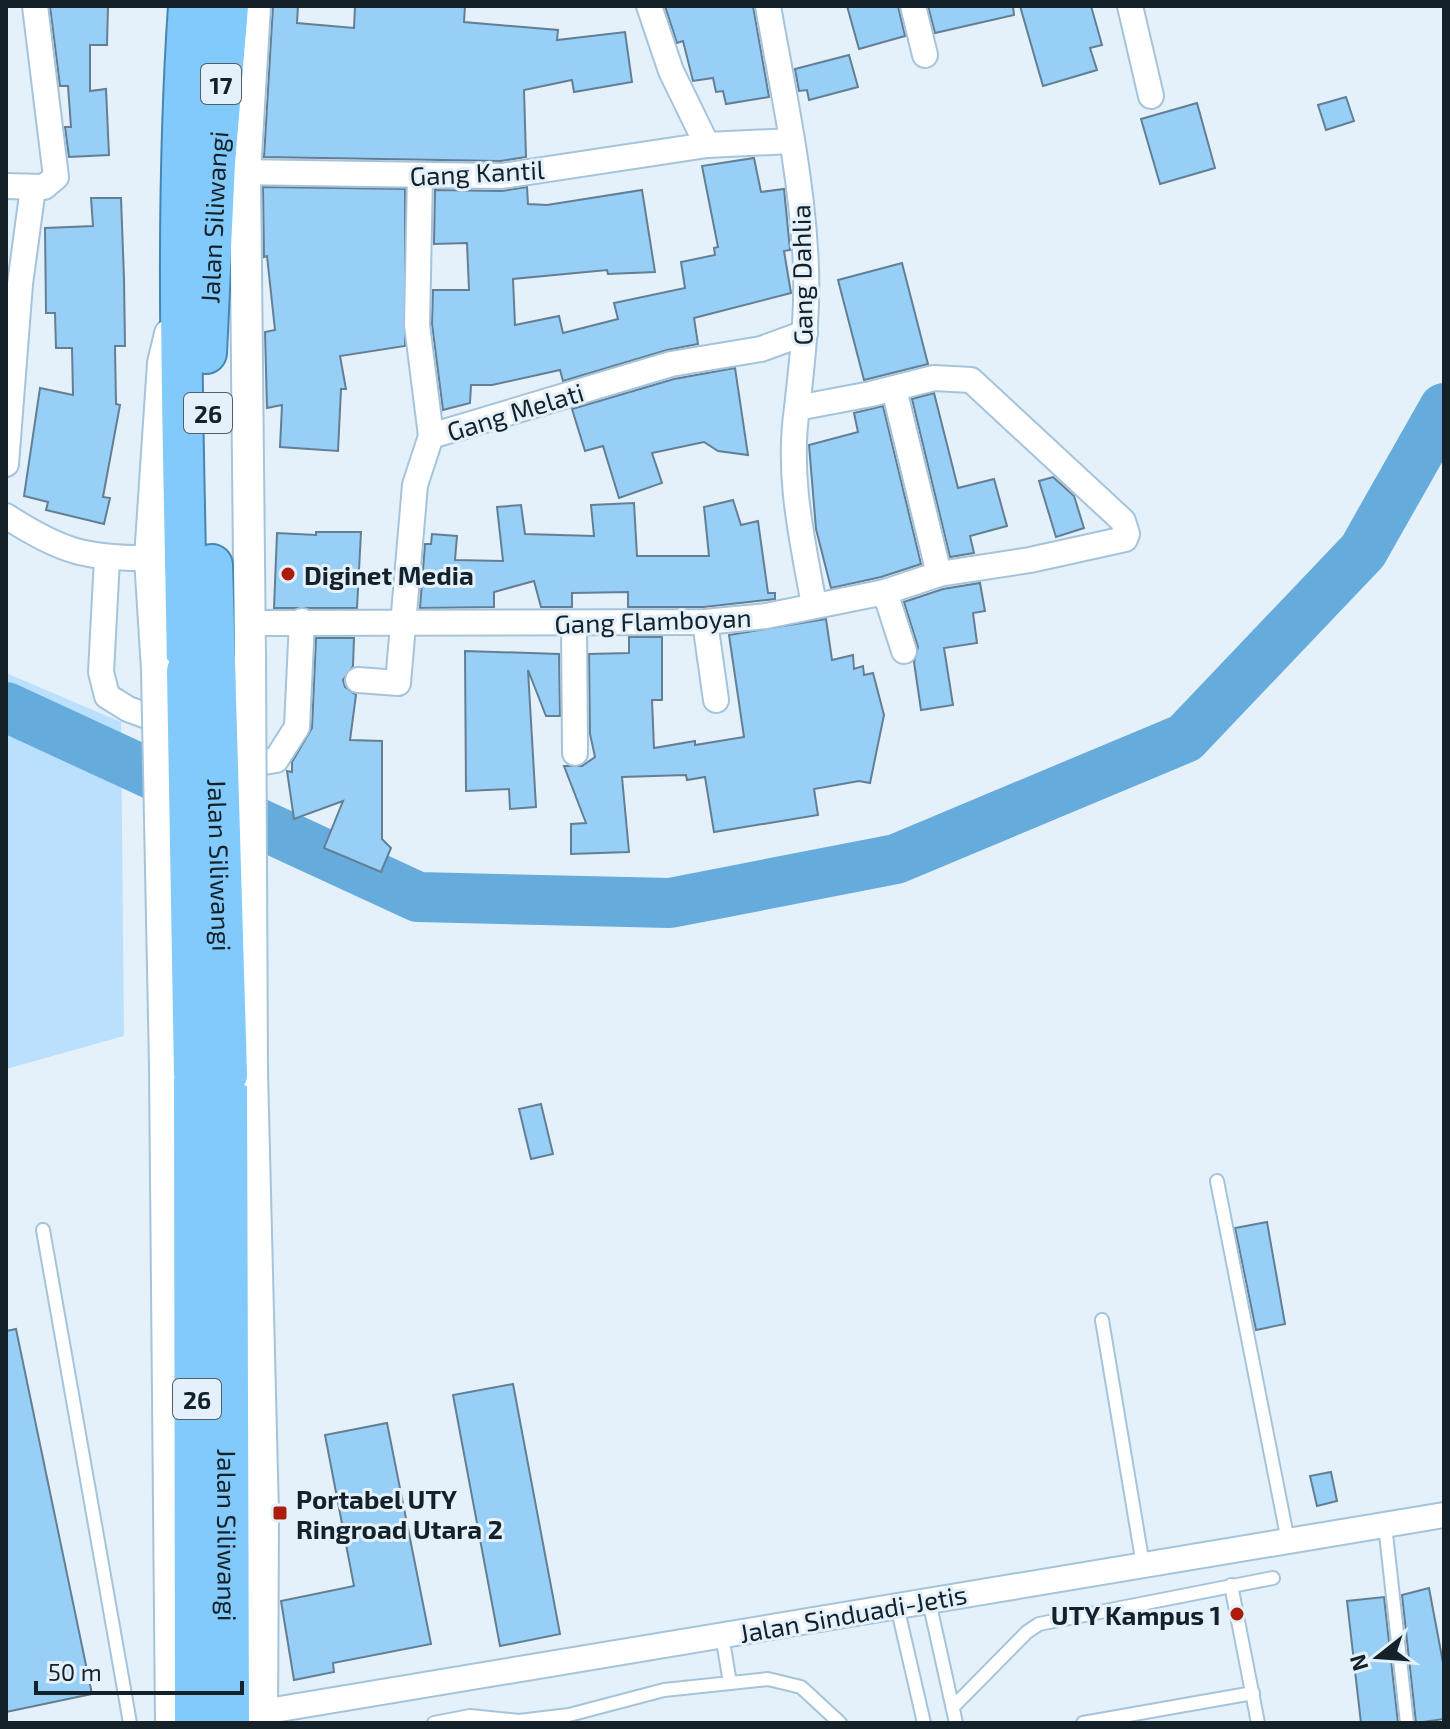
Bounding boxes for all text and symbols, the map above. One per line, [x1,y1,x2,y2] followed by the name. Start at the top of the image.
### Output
[201,64,241,104] road number: 17
[193,130,233,304] street label: Jalan Siliwangi
[409,153,545,191] street label: Gang Kantil
[784,204,818,346] street label: Gang Dahlia
[443,376,587,446] street label: Gang Melati
[184,393,232,433] road number: 26
[304,559,474,590] place label: Diginet Media
[279,565,297,583] marker: Diginet Media
[554,601,752,639] street label: Gang Flamboyan
[203,778,239,952] street label: Jalan Siliwangi
[173,1379,221,1419] road number: 26
[213,1448,244,1622] street label: Jalan Siliwangi
[296,1483,503,1544] place label: Portabel UTY Ringroad Utara 2
[271,1504,289,1522] marker: Portabel UTY Ringroad Utara 2
[737,1578,969,1648] street label: Jalan Sinduadi-Jetis
[1051,1599,1221,1630] place label: UTY Kampus 1
[1228,1605,1246,1623] marker: UTY Kampus 1
[1338,1617,1418,1697] north arrow
[36,1645,242,1695] scale bar
[1343,1652,1373,1675] text: N
[48,1657,102,1686] text: 50 m

